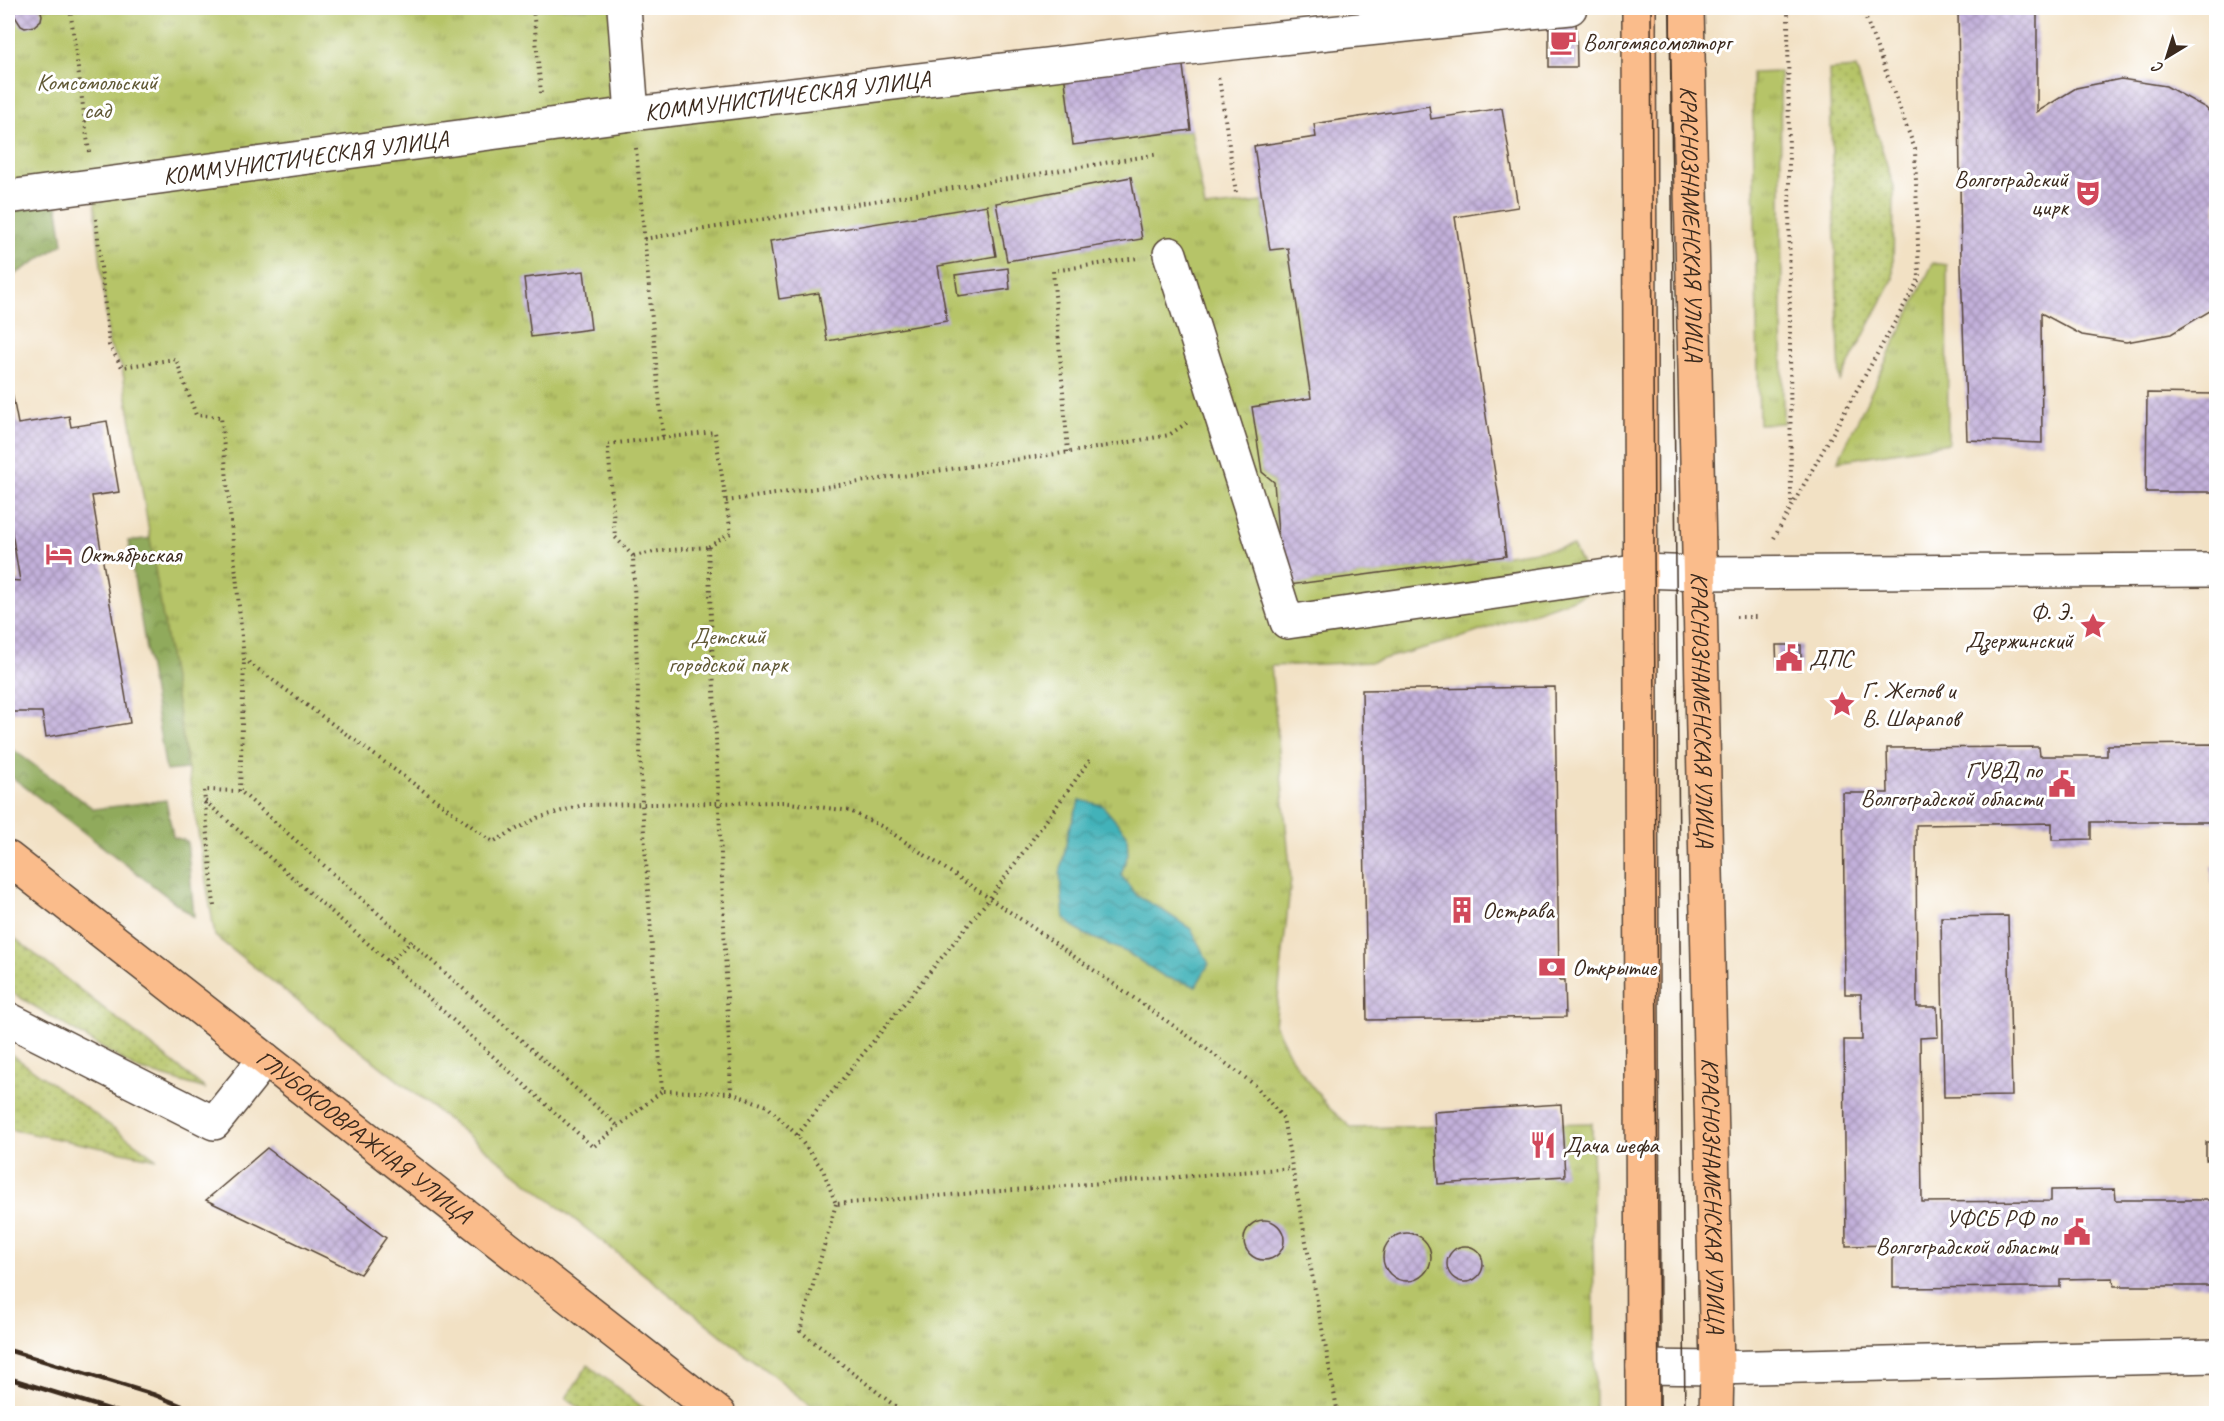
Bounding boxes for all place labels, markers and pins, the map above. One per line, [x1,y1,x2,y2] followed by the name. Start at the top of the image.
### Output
[1548,27,1578,57] cafe icon: Волгомясомолторг
[1583,27,1735,57] place label: Волгомясомолторг
[1954,164,2070,222] place label: Волгоградский цирк
[2073,178,2103,208] theatre icon: Волгоградский цирк
[44,539,74,569] hotel icon: Октябрьская
[79,539,183,569] place label: Октябрьская
[1965,597,2075,656] place label: Ф. Э. Дзержинский
[2078,611,2108,641] place icon: Ф. Э. Дзержинский
[1774,643,1804,673] public building icon: ДПС
[1809,643,1855,673] place label: ДПС
[1862,675,1964,733] place label: Г. Жеглов и В. Шарапов
[1827,689,1857,719] place icon: Г. Жеглов и В. Шарапов
[1861,755,2044,813] place label: ГУВД по Волгоградской области
[2047,769,2077,799] public building icon: ГУВД по Волгоградской области
[1447,895,1477,925] building icon: Острава
[1482,895,1555,925] place label: Острава
[1537,952,1567,982] bank icon: Открытие
[1572,952,1658,982] place label: Открытие
[1528,1130,1558,1160] restaurant icon: Дача шефа
[1563,1130,1660,1160] place label: Дача шефа
[1876,1203,2059,1261] place label: УФСБ РФ по Волгоградской области
[2062,1217,2092,1247] public building icon: УФСБ РФ по Волгоградской области

